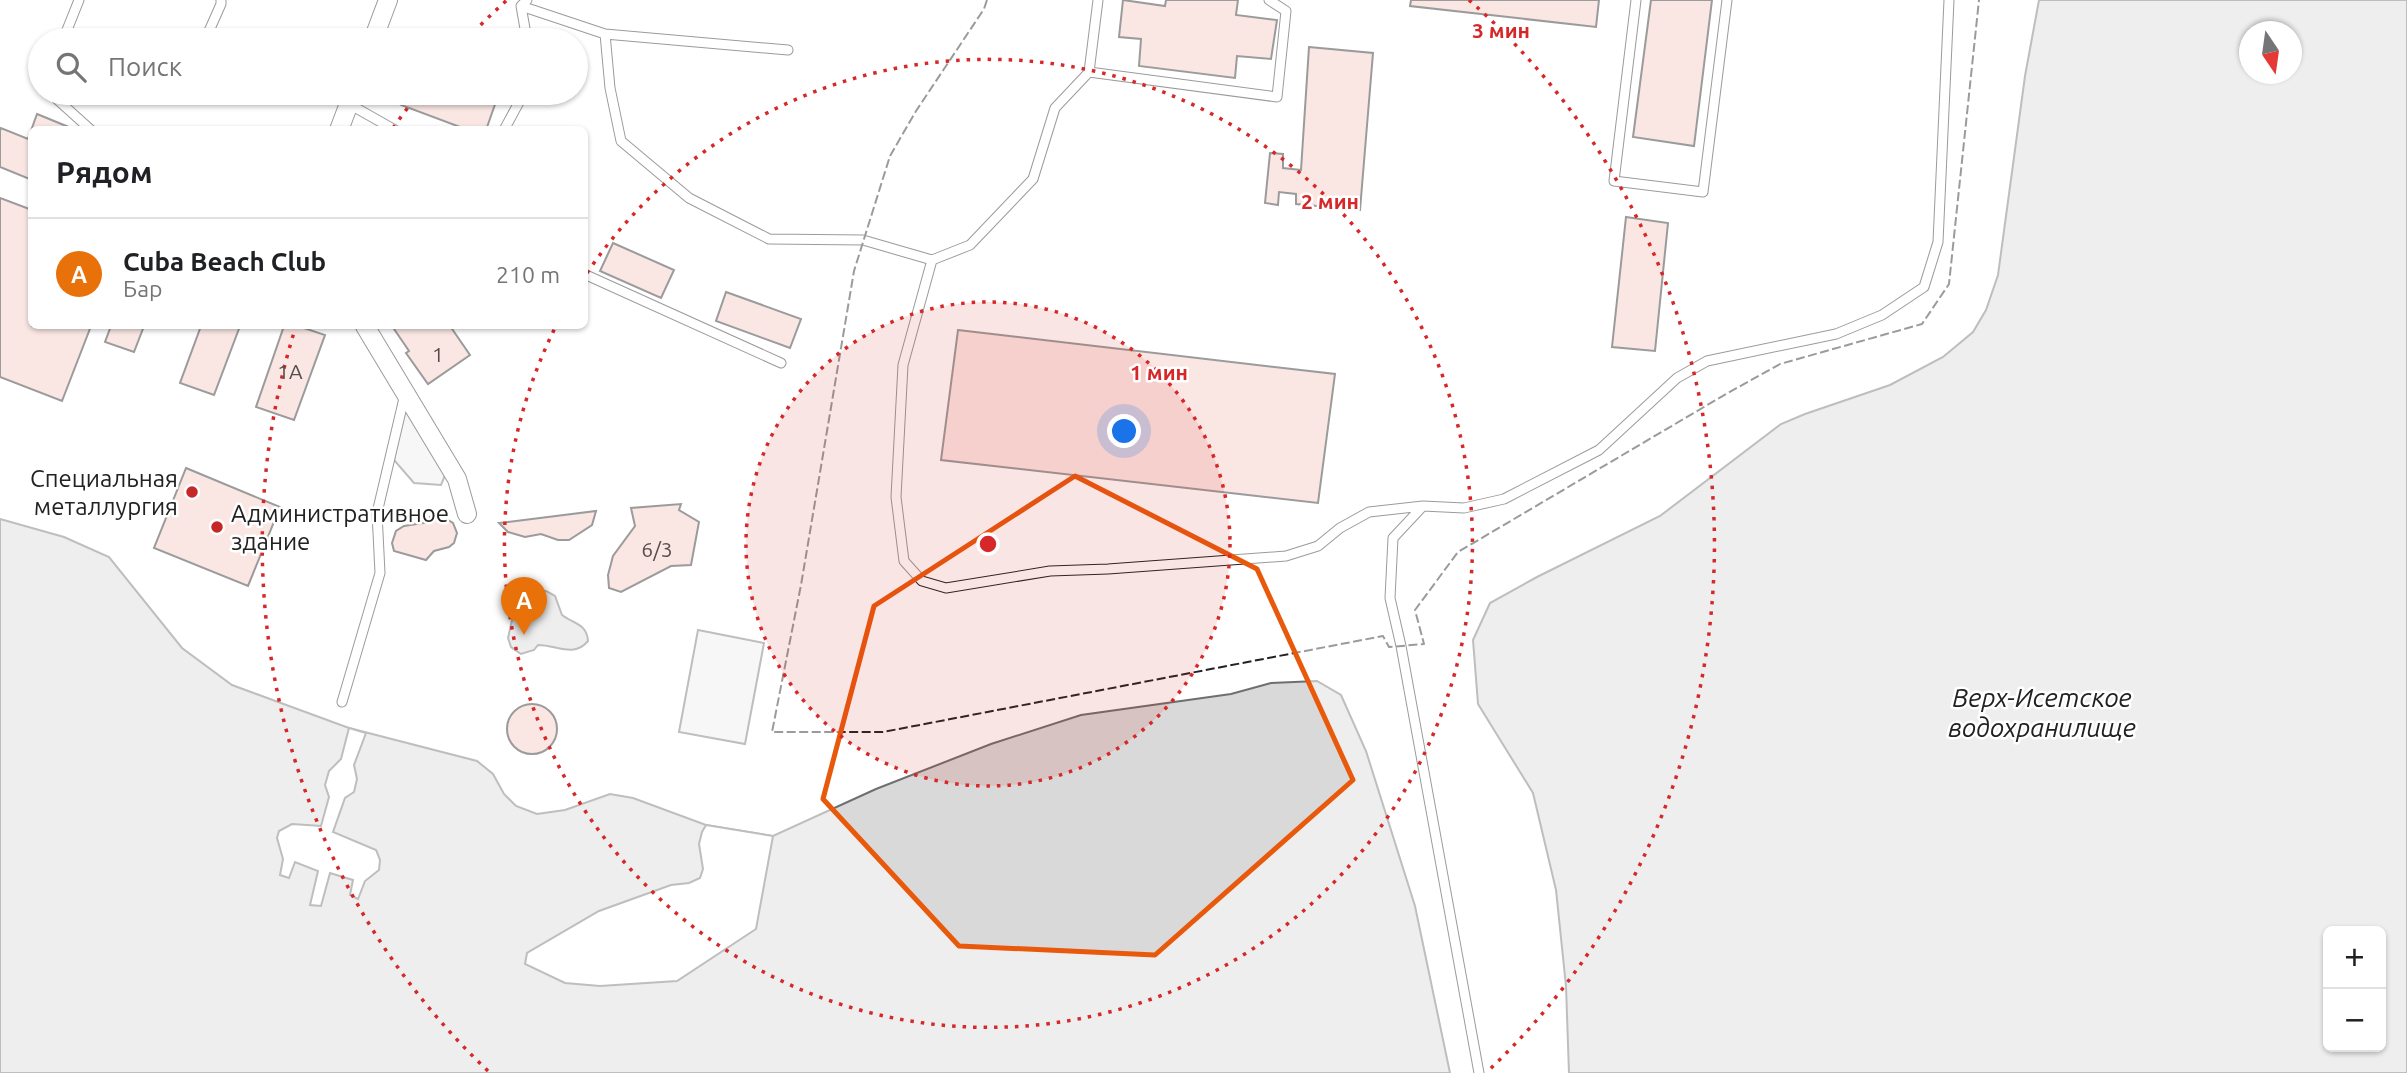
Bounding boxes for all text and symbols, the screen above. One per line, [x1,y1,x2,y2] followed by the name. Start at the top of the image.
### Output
[1472,18,1530,42] text: 3 мин
[2239,21,2302,84] north arrow
[28,28,588,105] search box
[52,48,90,86] icon: search
[108,52,182,81] text: Поиск
[56,155,152,189] text: Рядом
[1301,189,1359,213] text: 2 мин
[123,247,326,276] text: Cuba Beach Club
[71,262,87,287] text: A
[496,262,560,287] text: 210 m
[123,276,162,301] text: Бар
[432,342,444,366] house number: 1
[277,359,303,383] house number: 1А
[1130,360,1188,384] text: 1 мин
[1107,414,1141,448] your location
[30,465,178,520] place label: Специальная металлургия
[184,484,200,500] marker: Специальная металлургия
[231,500,449,555] place label: Административное здание
[209,519,225,535] marker: Административное здание
[976,532,1000,556] centre of rings
[641,537,673,561] house number: 6/3
[501,577,547,635] pin: A
[1948,683,2136,742] water label: Верх-Исетское водохранилище
[2323,926,2386,1052] map controls
[2323,926,2386,989] button: +
[2323,989,2386,1052] button: −

